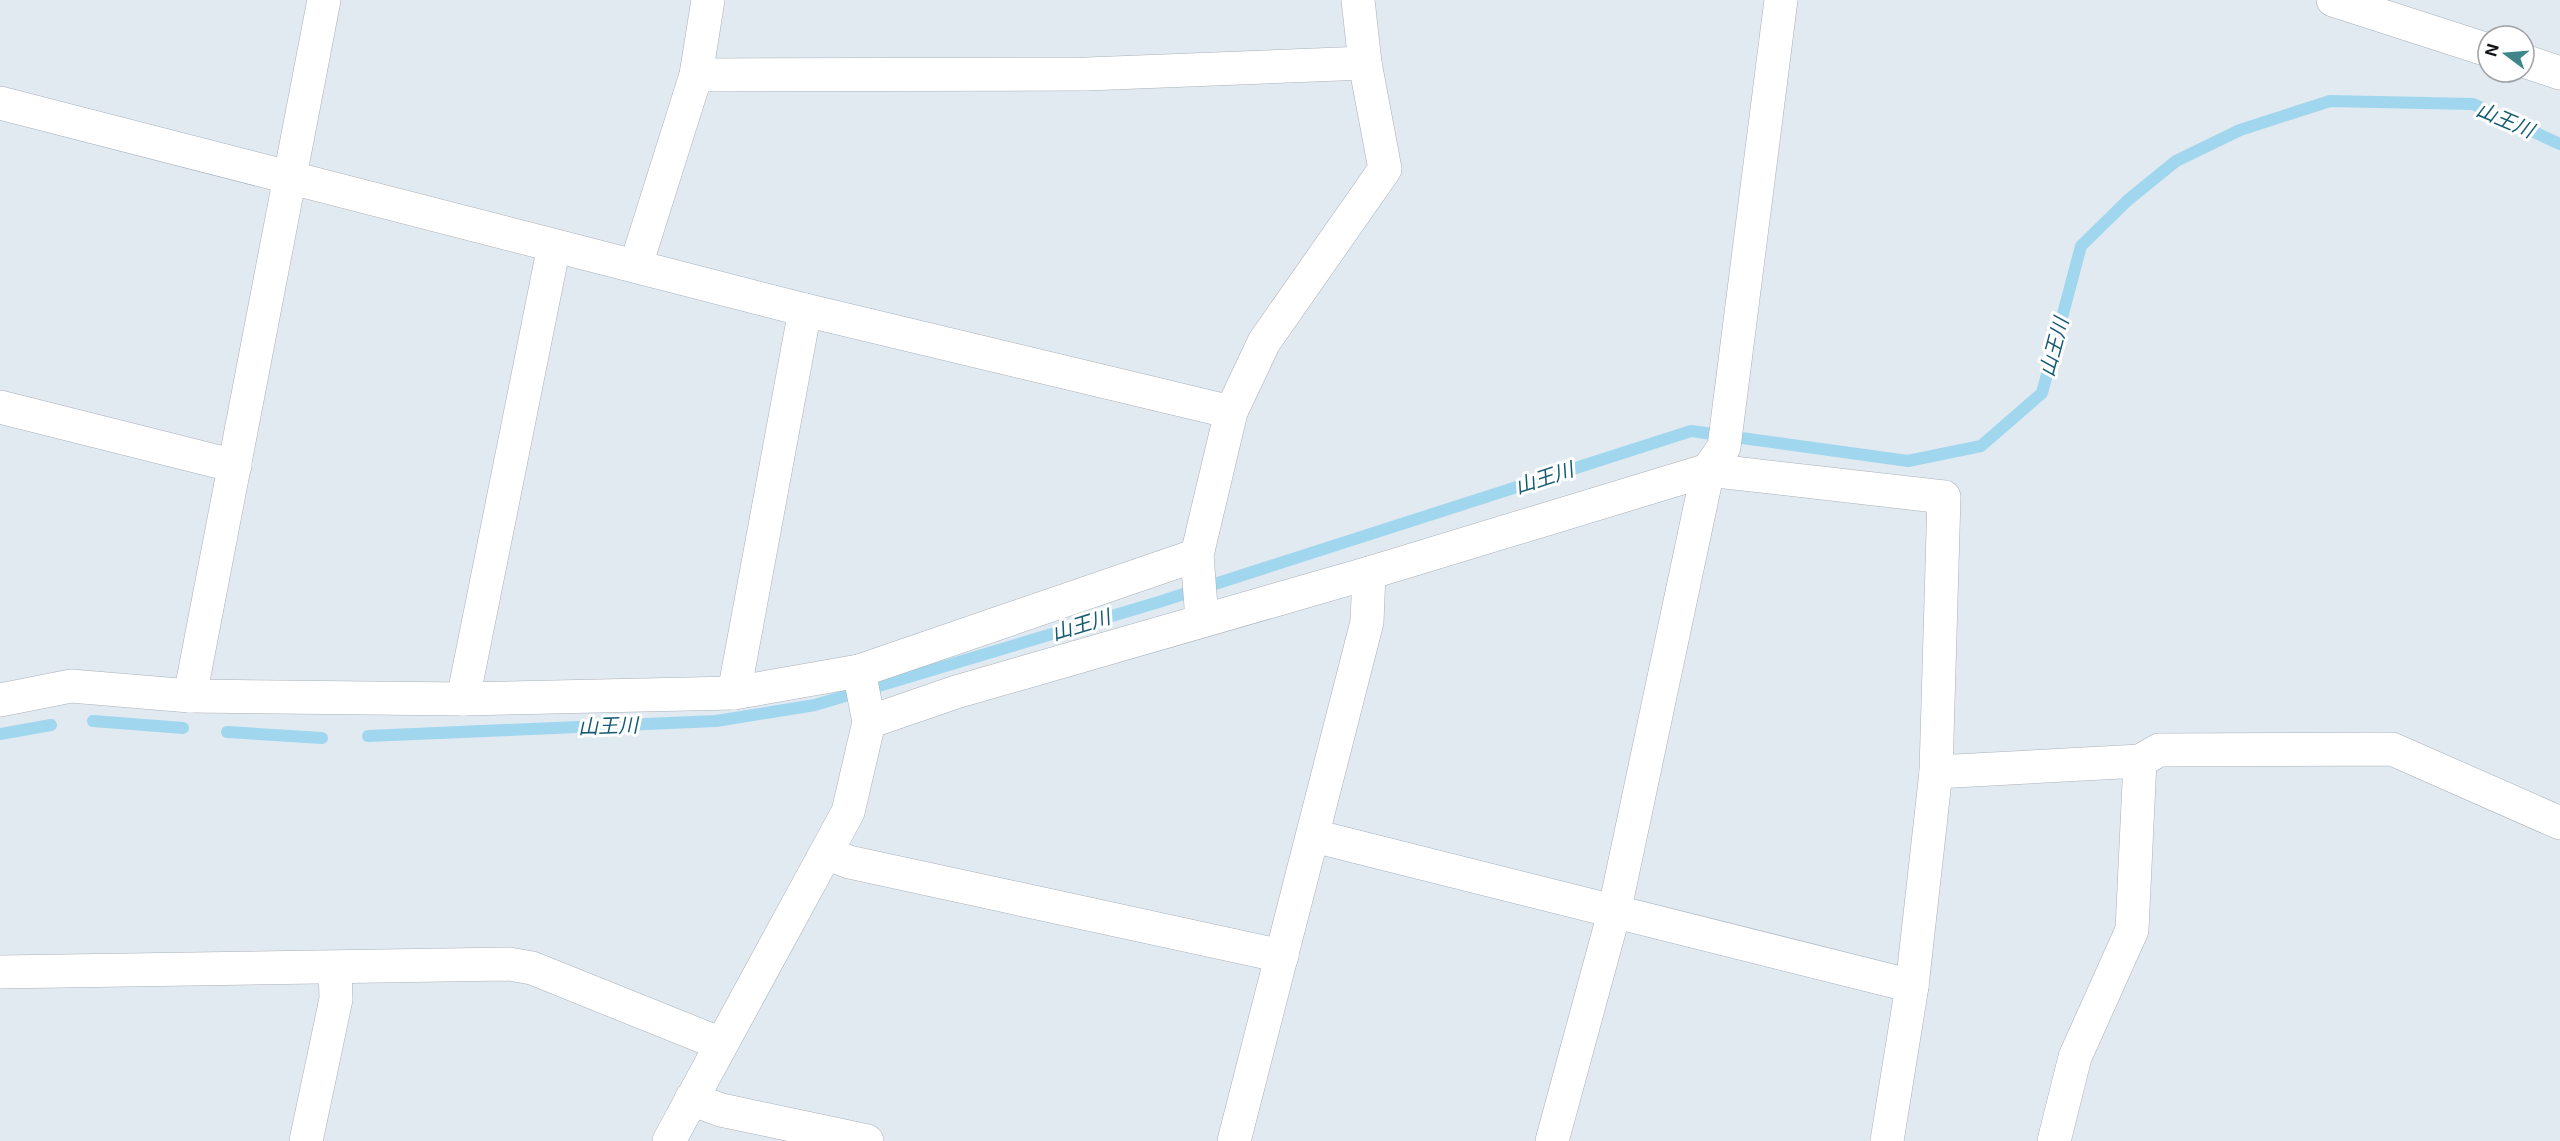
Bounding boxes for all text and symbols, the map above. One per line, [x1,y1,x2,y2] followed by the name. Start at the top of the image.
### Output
[2476,24,2536,84] north arrow
[2480,41,2503,58] text: N
[2473,97,2539,144] water label: 山王川
[2035,313,2074,379] water label: 山王川
[1512,457,1578,499] water label: 山王川
[1049,604,1115,645] water label: 山王川
[578,713,640,739] water label: 山王川

